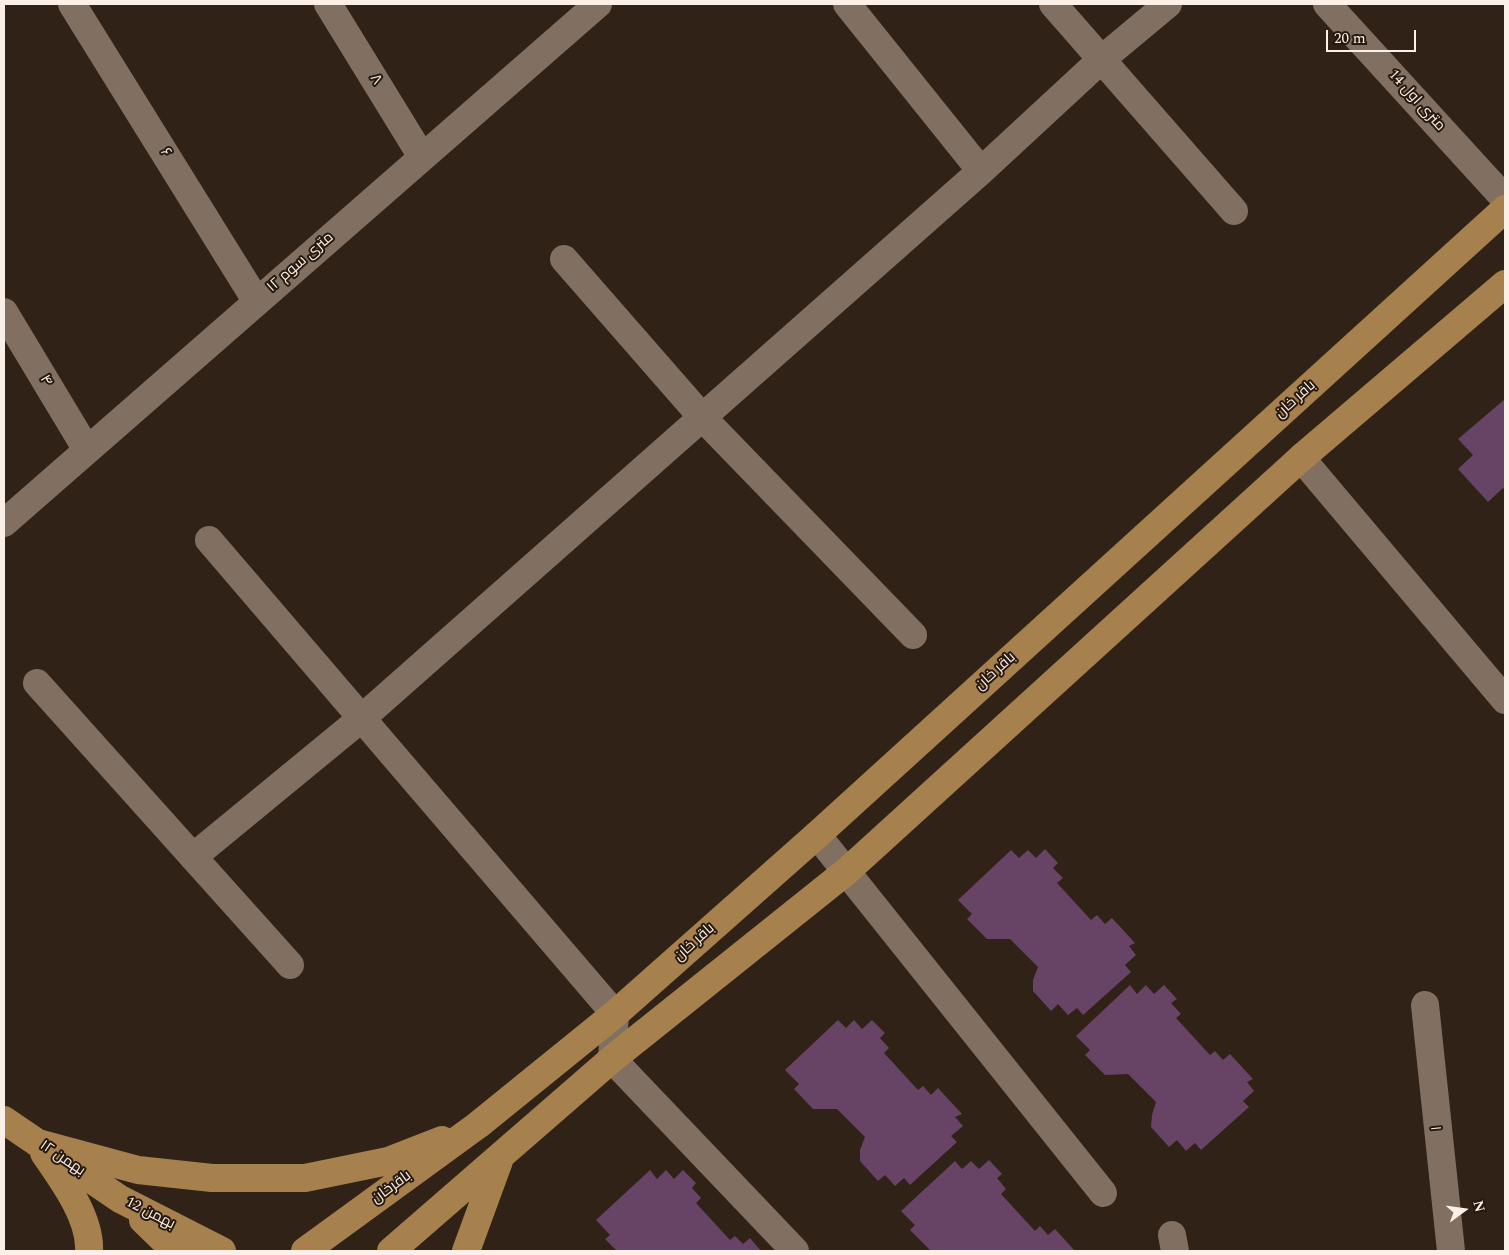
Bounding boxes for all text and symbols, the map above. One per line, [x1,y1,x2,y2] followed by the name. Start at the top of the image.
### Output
[1329,20,1419,52] scale bar
[1334,27,1366,50] text: 20 m
[1384,66,1448,136] street label: 14 متری اول
[365,71,385,89] street label: ۸
[155,145,175,161] street label: ۶
[264,229,338,297] street label: ۱۲ متری سوم
[35,372,55,390] street label: ۴
[1272,377,1320,423] street label: باقر خان
[972,649,1020,695] street label: باقر خان
[671,920,719,966] street label: باقر خان
[1429,1125,1447,1131] street label: ۱
[36,1137,88,1181] street label: ۱۲ بهمن
[369,1168,415,1208] street label: باقرخان
[1439,1185,1489,1235] north arrow
[122,1194,178,1234] street label: 12 بهمن
[1467,1198,1491,1214] text: N

